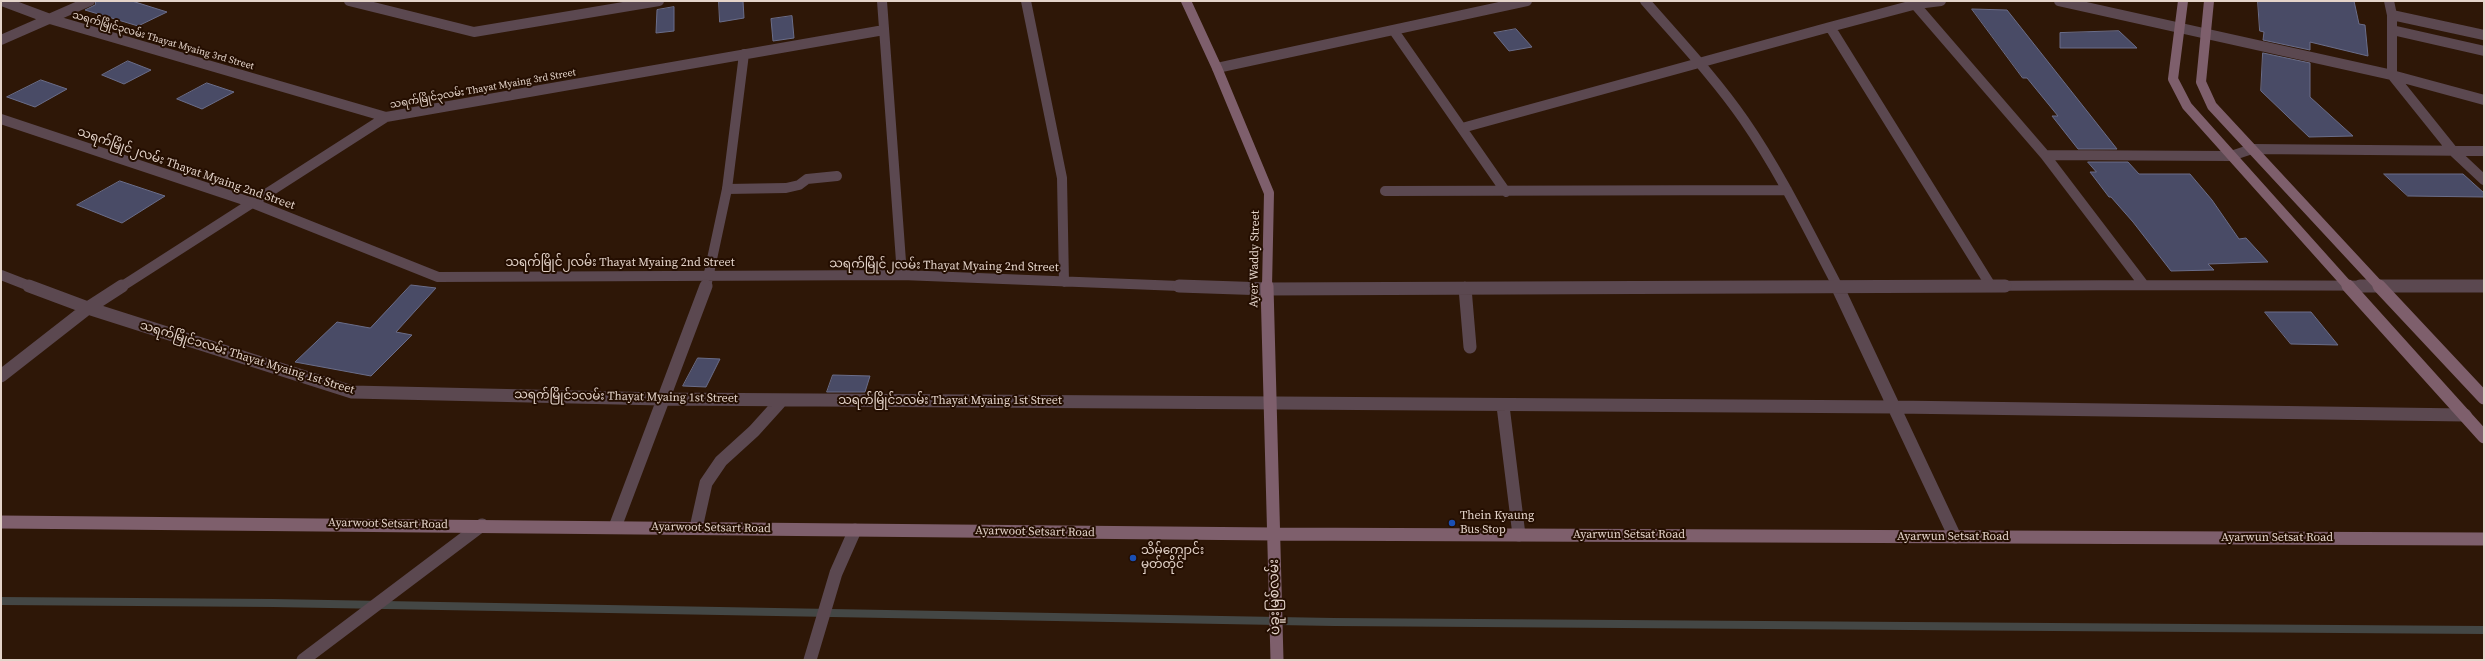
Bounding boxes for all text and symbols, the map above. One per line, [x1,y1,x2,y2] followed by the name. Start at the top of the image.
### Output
[71,9,255,73] street label: သရက်မြိုင်၃လမ်း Thayat Myaing 3rd Street
[389,67,577,111] street label: သရက်မြိုင်၃လမ်း Thayat Myaing 3rd Street
[75,125,297,213] street label: သရက်မြိုင်၂လမ်း Thayat Myaing 2nd Street
[1247,210,1263,308] street label: Ayer Waddy Street
[505,256,735,270] street label: သရက်မြိုင်၂လမ်း Thayat Myaing 2nd Street
[829,257,1059,275] street label: သရက်မြိုင်၂လမ်း Thayat Myaing 2nd Street
[138,318,356,398] street label: သရက်မြိုင်၁လမ်း Thayat Myaing 1st Street
[514,388,738,406] street label: သရက်မြိုင်၁လမ်း Thayat Myaing 1st Street
[838,394,1062,408] street label: သရက်မြိုင်၁လမ်း Thayat Myaing 1st Street
[1460,509,1534,537] place label: Thein Kyaung Bus Stop
[328,516,448,532] street label: Ayarwoot Setsart Road
[1447,518,1457,528] marker: Thein Kyaung Bus Stop
[651,520,771,536] street label: Ayarwoot Setsart Road
[975,524,1095,540] street label: Ayarwoot Setsart Road
[1573,528,1685,542] street label: Ayarwun Setsat Road
[1897,530,2009,544] street label: Ayarwun Setsat Road
[2221,531,2333,545] street label: Ayarwun Setsat Road
[1141,544,1204,572] place label: သိမ်ကျောင်း မှတ်တိုင်
[1128,553,1138,563] marker: သိမ်ကျောင်း မှတ်တိုင်
[1266,559,1284,635] street label: ပဲခူးမြစ်လမ်း

